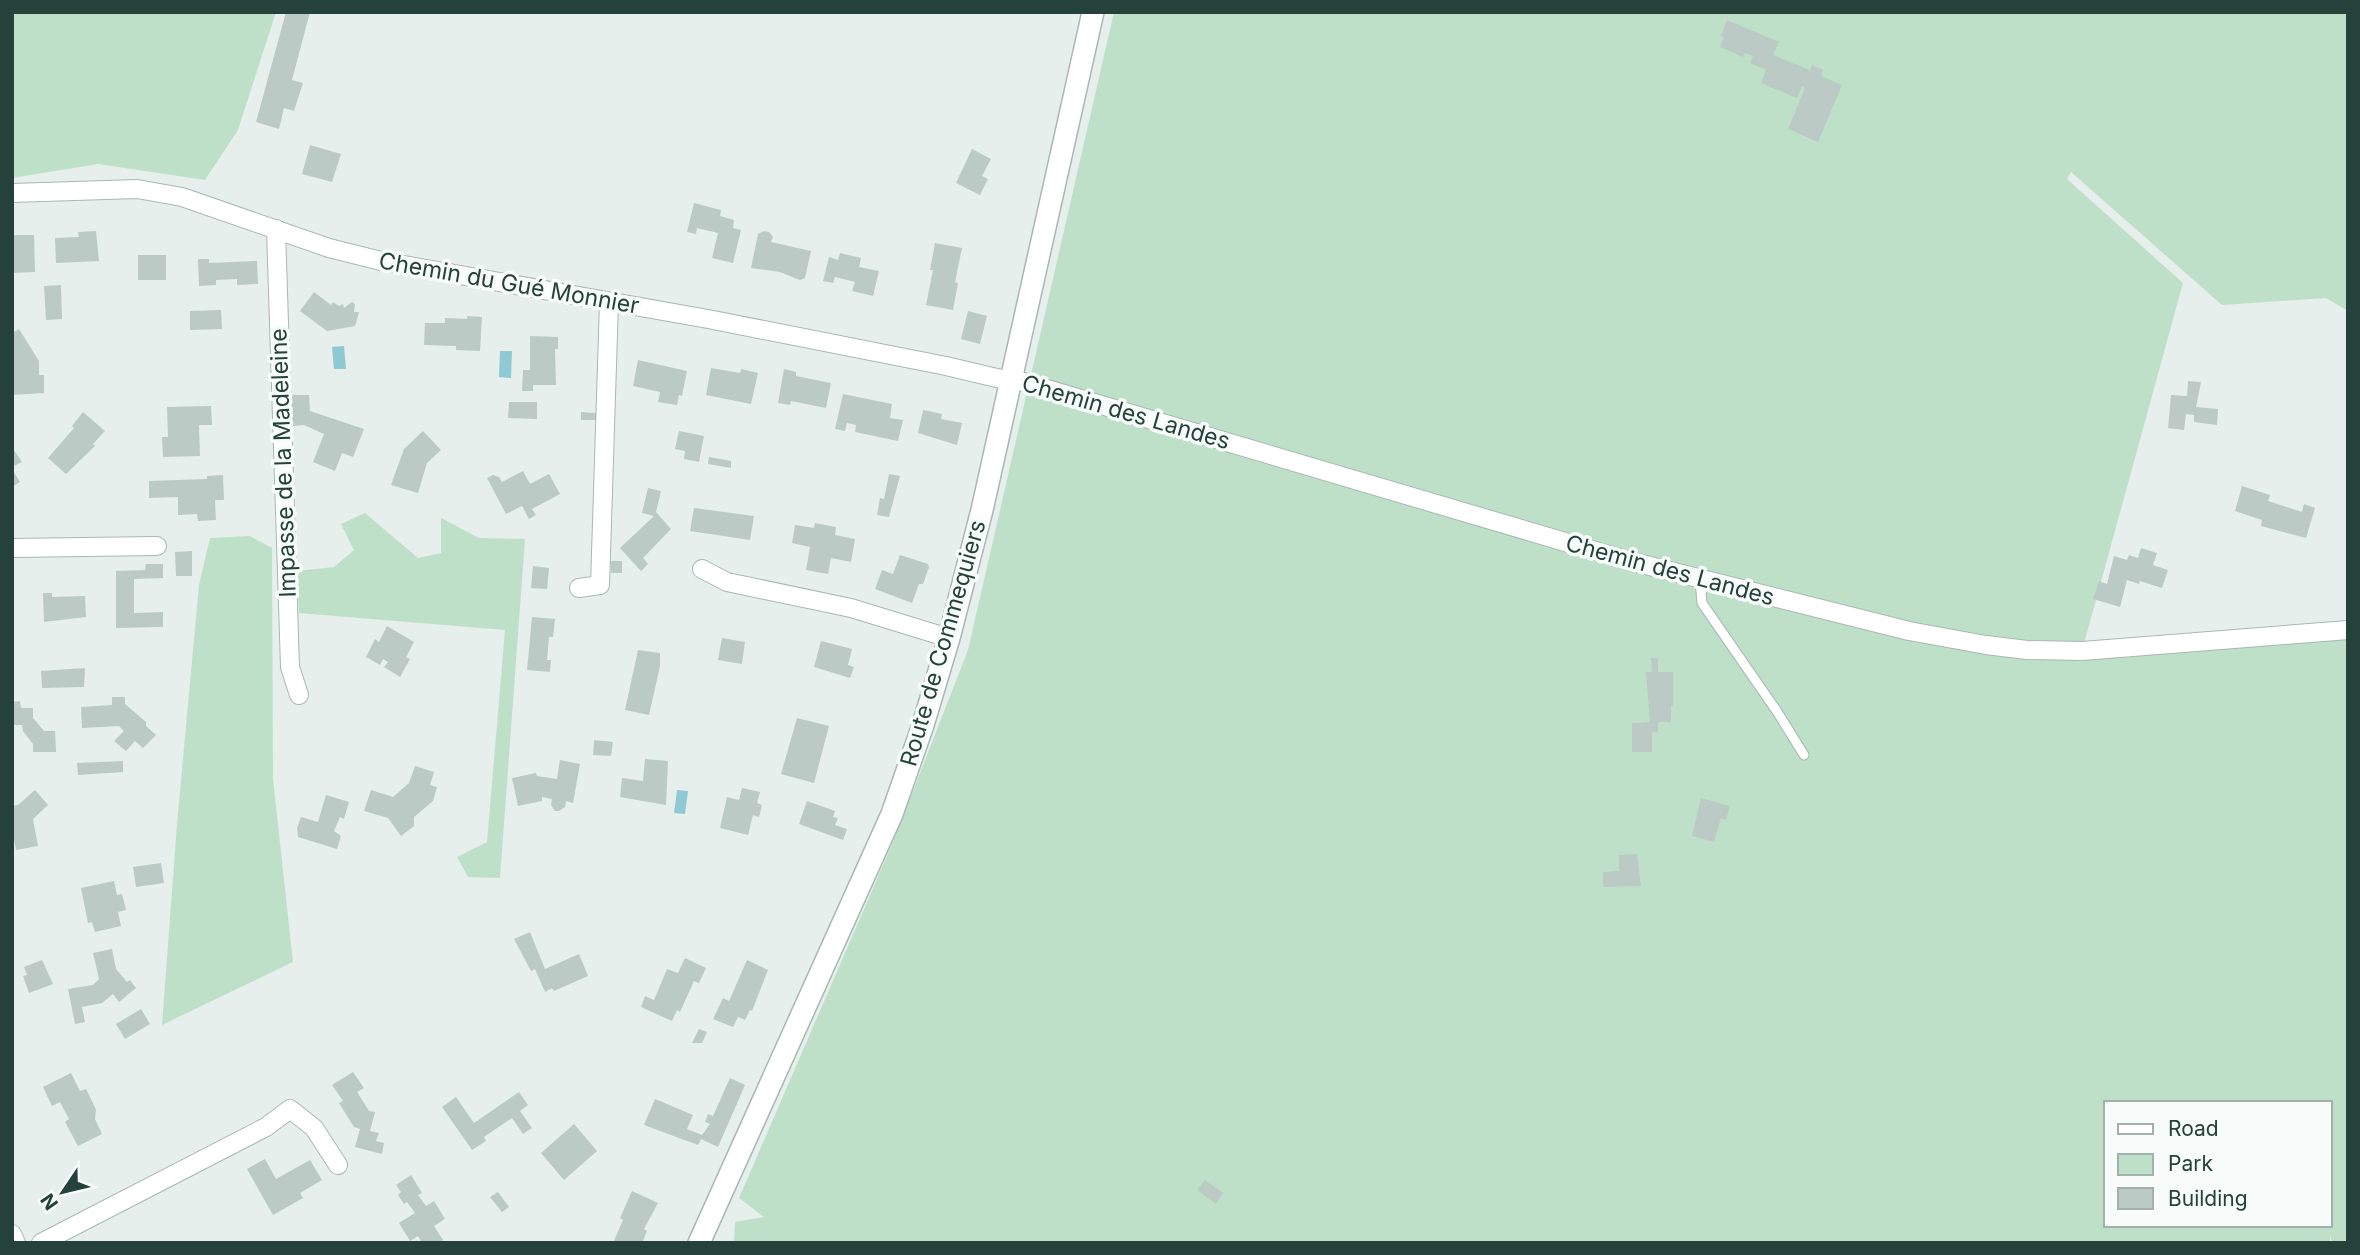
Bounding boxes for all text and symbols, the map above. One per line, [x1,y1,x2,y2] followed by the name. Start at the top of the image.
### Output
[377,246,642,320] street label: Chemin du Gué Monnier
[264,328,302,598] street label: Impasse de la Madeleine
[1019,369,1233,455] street label: Chemin des Landes
[894,517,992,769] street label: Route de Commequiers
[1563,529,1777,611] street label: Chemin des Landes
[2104,1101,2332,1227] legend
[2168,1116,2219,1141] text: Road
[2168,1151,2213,1176] text: Park
[28,1157,98,1227] north arrow
[2168,1186,2248,1211] text: Building
[36,1189,63,1214] text: N

